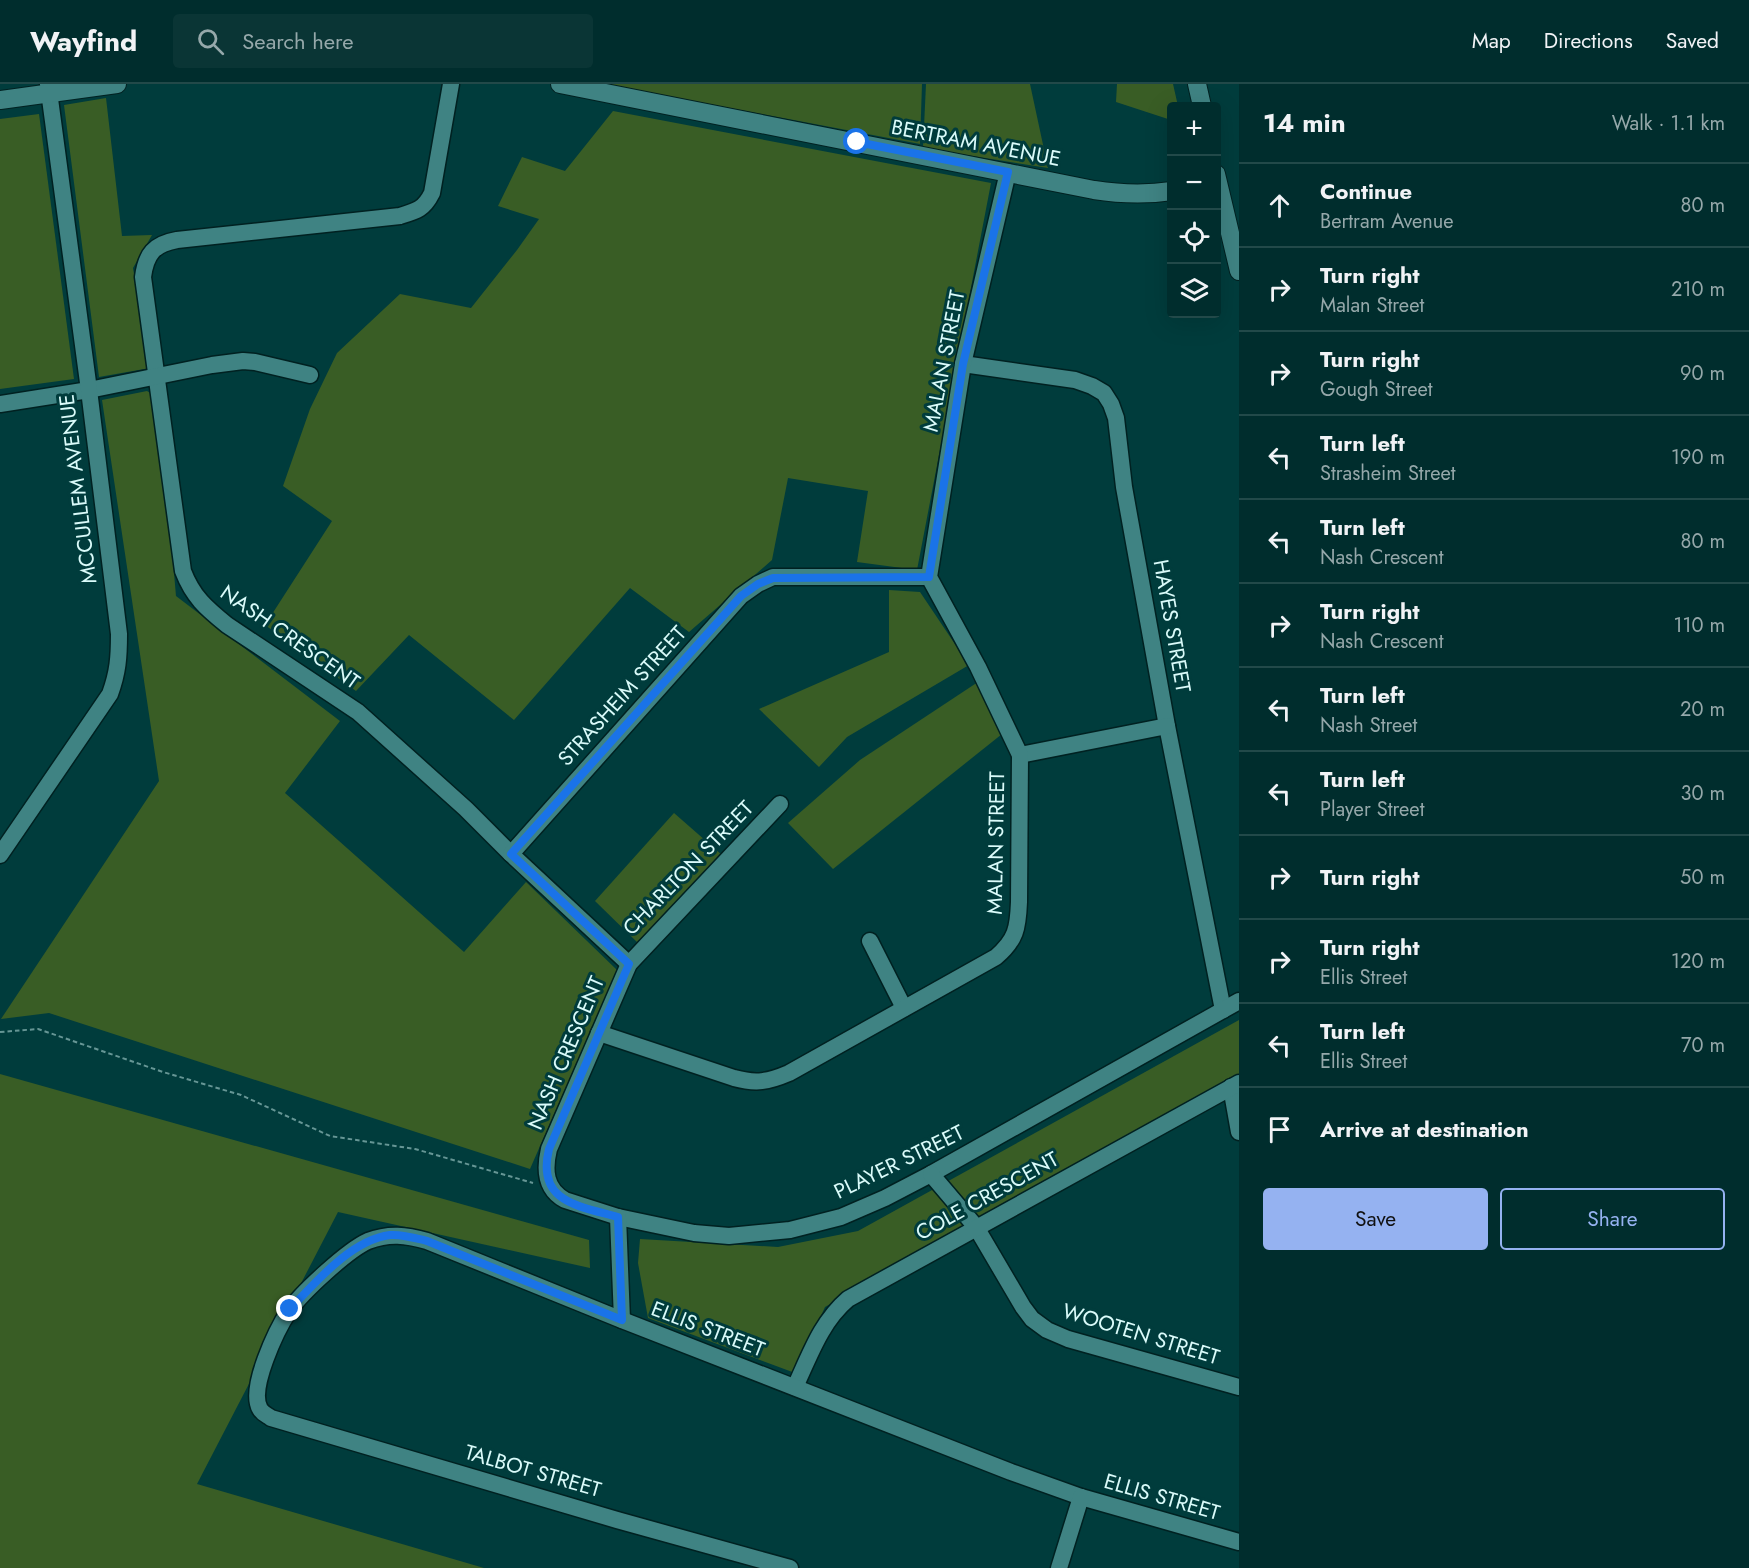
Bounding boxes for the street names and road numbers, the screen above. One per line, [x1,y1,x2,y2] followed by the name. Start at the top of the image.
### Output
[889,112,1063,174] street label: BERTRAM AVENUE
[916,288,972,434] street label: MALAN STREET
[51,392,105,586] street label: MCCULLEM AVENUE
[1146,557,1198,695] street label: HAYES STREET
[214,578,366,696] street label: NASH CRESCENT
[551,619,693,773] street label: STRASHEIM STREET
[980,771,1012,915] street label: MALAN STREET
[616,794,760,942] street label: CHARLTON STREET
[520,971,612,1134] street label: NASH CRESCENT
[829,1117,969,1206] street label: PLAYER STREET
[910,1144,1064,1248] street label: COLE CRESCENT
[647,1294,769,1364] street label: ELLIS STREET
[1059,1296,1223,1372] street label: WOOTEN STREET
[461,1437,605,1505] street label: TALBOT STREET
[1101,1466,1224,1528] street label: ELLIS STREET

